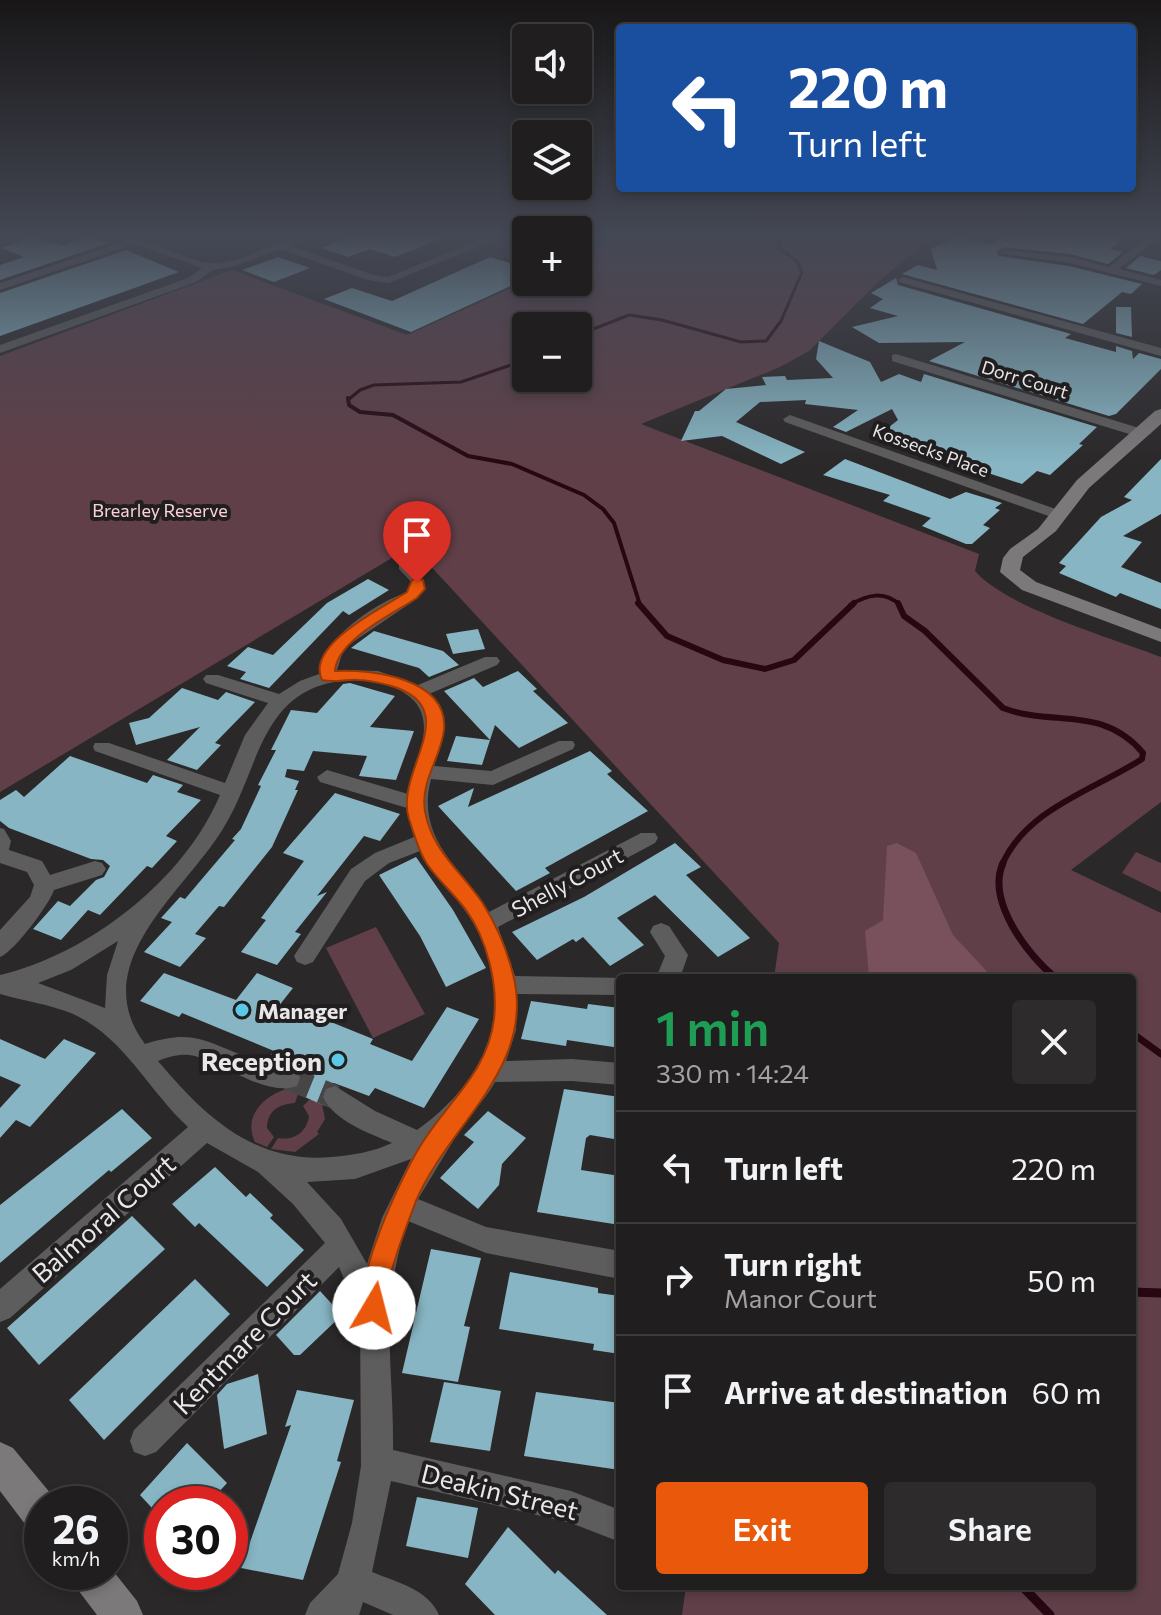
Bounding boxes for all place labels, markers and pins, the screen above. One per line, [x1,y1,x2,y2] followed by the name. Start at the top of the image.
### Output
[383,501,451,583] pin
[258,997,347,1024] place label: Manager
[233,1001,251,1019] marker: Manager
[201,1045,322,1076] place label: Reception
[329,1051,347,1069] marker: Reception

